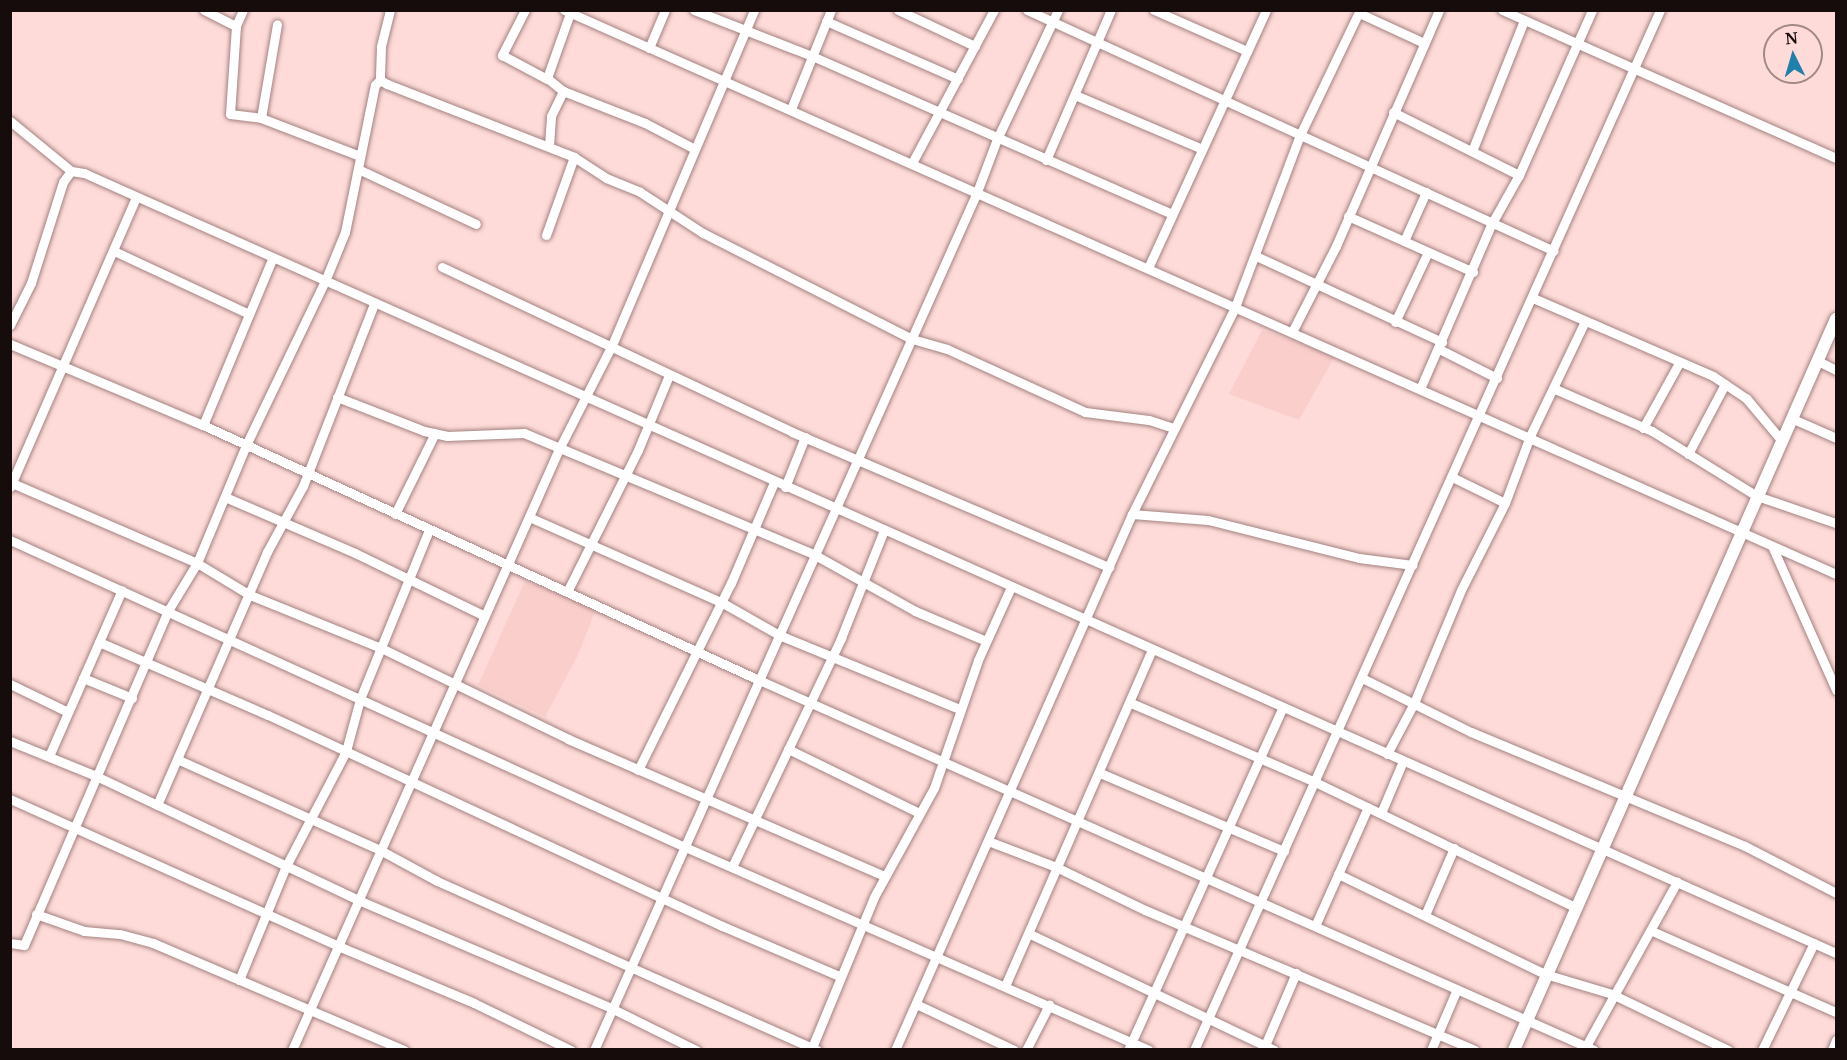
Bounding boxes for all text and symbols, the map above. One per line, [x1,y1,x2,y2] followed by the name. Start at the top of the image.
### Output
[1763,24,1823,84] north arrow
[1784,27,1799,50] text: N

